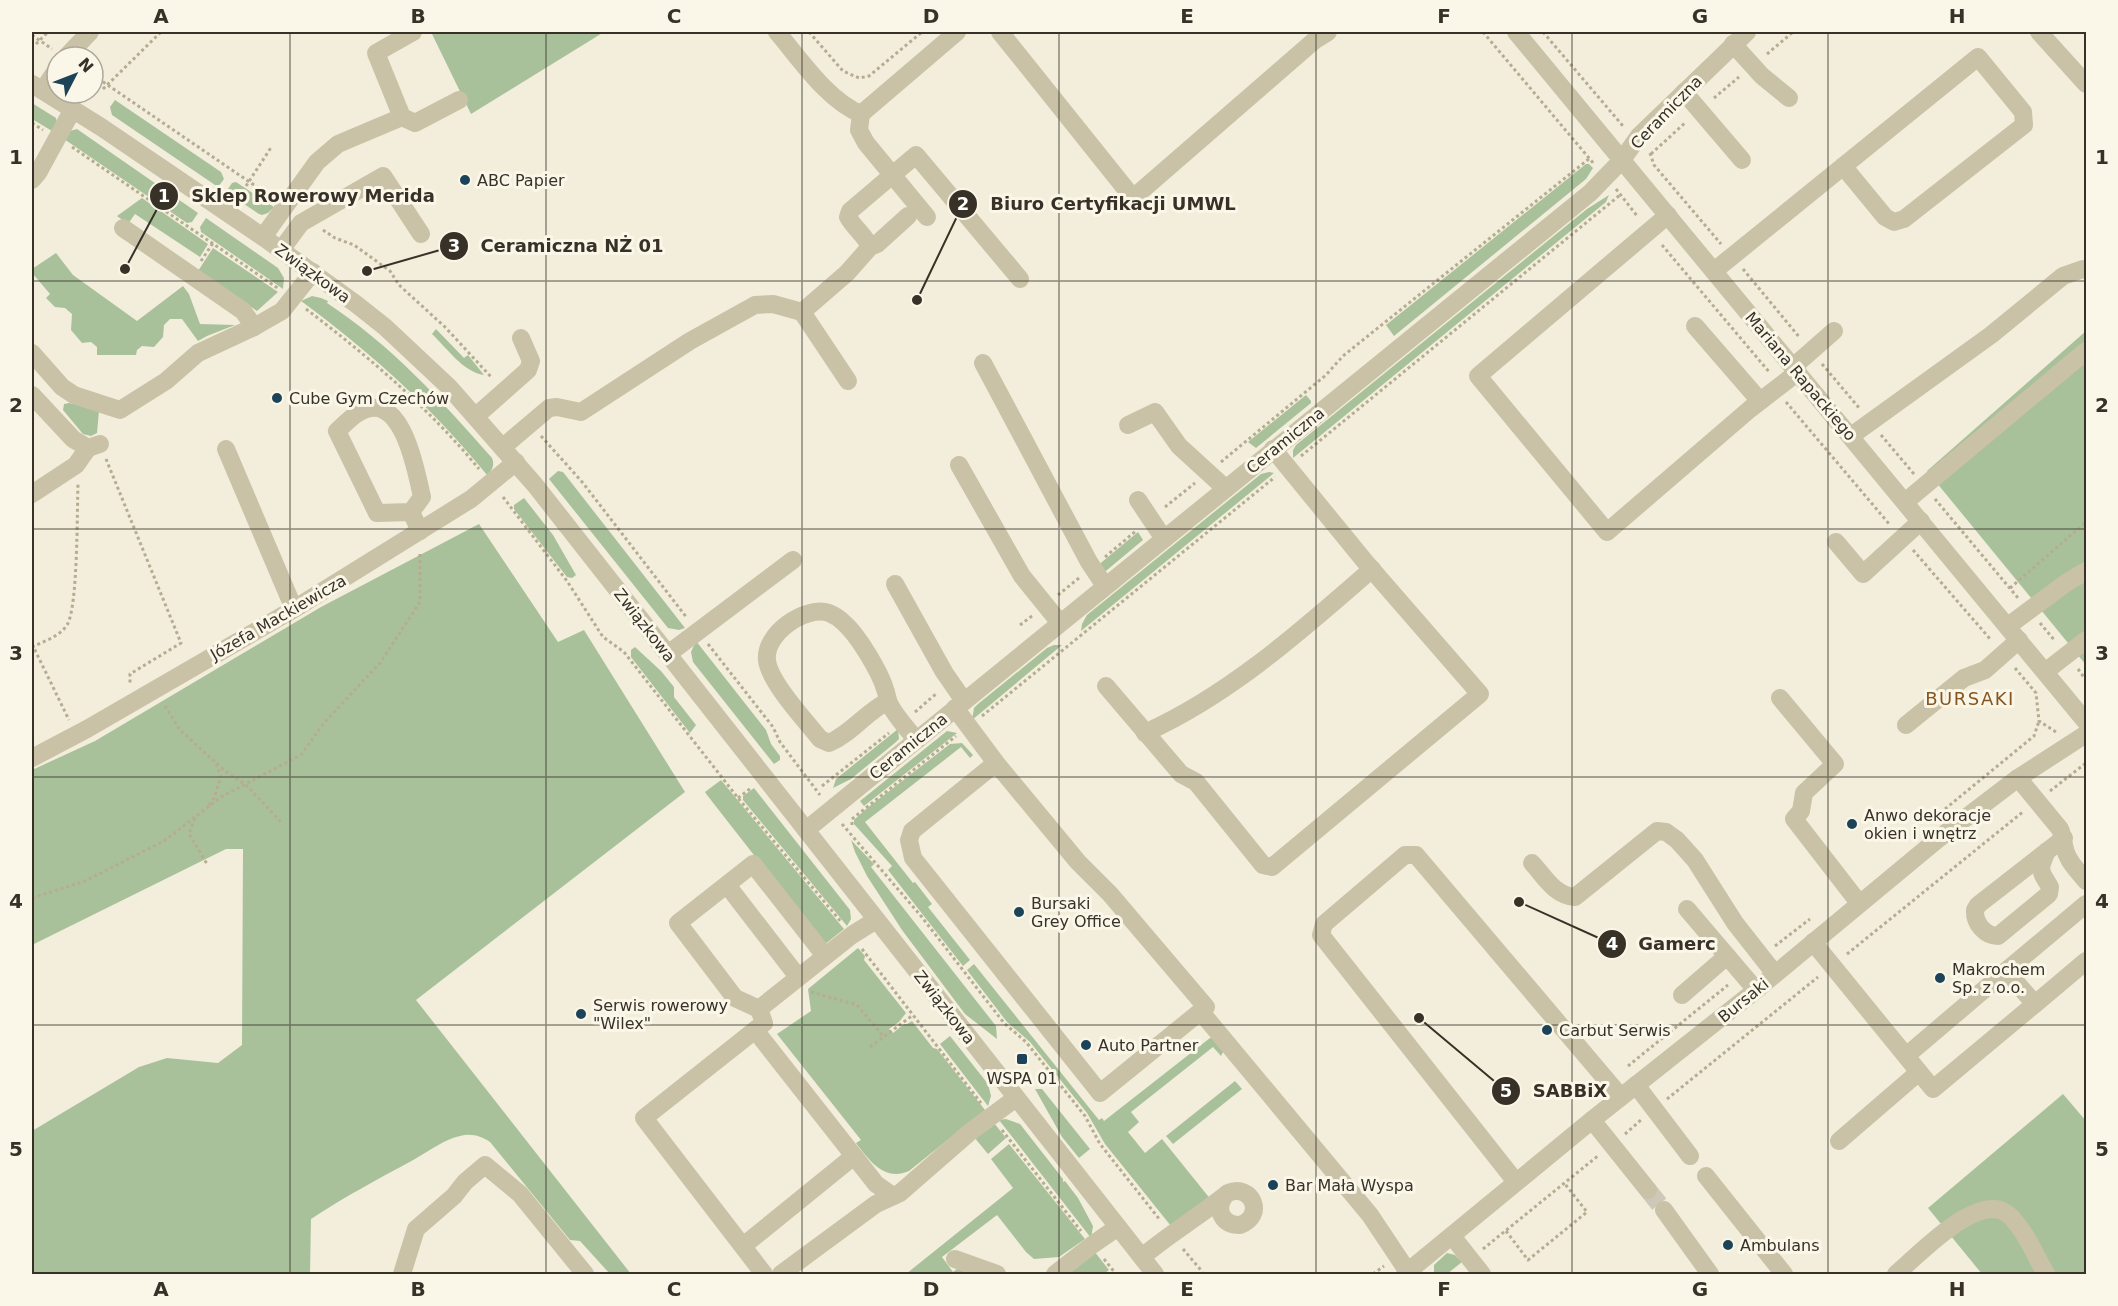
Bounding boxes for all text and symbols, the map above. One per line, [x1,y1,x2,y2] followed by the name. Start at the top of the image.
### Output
[153,4,169,28] text: A
[410,4,426,28] text: B
[667,4,681,28] text: C
[923,4,939,28] text: D
[1180,4,1194,28] text: E
[1437,4,1451,28] text: F
[1692,4,1708,28] text: G
[1949,4,1965,28] text: H
[45,45,105,105] north arrow
[74,54,97,77] text: N
[1627,72,1706,153] street label: Ceramiczna
[9,145,23,169] text: 1
[2095,145,2109,169] text: 1
[477,171,565,190] place label: ABC Papier
[458,173,472,187] marker: ABC Papier
[149,178,447,214] callout: Sklep Rowerowy Merida
[158,185,170,206] text: 1
[191,185,435,206] text: Sklep Rowerowy Merida
[948,186,1248,222] callout: Biuro Certyfikacji UMWL
[957,193,969,214] text: 2
[990,193,1236,214] text: Biuro Certyfikacji UMWL
[439,228,676,264] callout: Ceramiczna NŻ 01
[448,235,460,256] text: 3
[480,235,664,256] text: Ceramiczna NŻ 01
[271,240,354,307] street label: Związkowa
[1741,308,1860,445] street label: Mariana Rapackiego
[289,389,449,408] place label: Cube Gym Czechów
[270,391,284,405] marker: Cube Gym Czechów
[9,393,23,417] text: 2
[2095,393,2109,417] text: 2
[1243,403,1328,478] street label: Ceramiczna
[206,571,350,665] street label: Józefa Mackiewicza
[610,585,679,666] street label: Związkowa
[9,641,23,665] text: 3
[2095,641,2109,665] text: 3
[1925,688,2015,709] district label: BURSAKI
[866,709,951,784] street label: Ceramiczna
[1864,806,1991,843] place label: Anwo dekoracje okien i wnętrz
[1845,817,1859,831] marker: Anwo dekoracje okien i wnętrz
[9,889,23,913] text: 4
[2095,889,2109,913] text: 4
[1031,894,1121,931] place label: Bursaki Grey Office
[1012,905,1026,919] marker: Bursaki Grey Office
[1597,926,1728,962] callout: Gamerc
[1606,933,1618,954] text: 4
[1638,933,1716,954] text: Gamerc
[1952,960,2045,997] place label: Makrochem Sp. z o.o.
[910,967,979,1048] street label: Związkowa
[1933,971,1947,985] marker: Makrochem Sp. z o.o.
[1714,974,1772,1027] street label: Bursaki
[593,996,728,1033] place label: Serwis rowerowy "Wilex"
[574,1007,588,1021] marker: Serwis rowerowy "Wilex"
[1559,1021,1671,1040] place label: Carbut Serwis
[1540,1023,1554,1037] marker: Carbut Serwis
[1098,1036,1199,1055] place label: Auto Partner
[1079,1038,1093,1052] marker: Auto Partner
[1015,1052,1029,1066] marker: WSPA 01
[987,1069,1058,1088] place label: WSPA 01
[1491,1073,1619,1109] callout: SABBiX
[1500,1080,1512,1101] text: 5
[1533,1080,1607,1101] text: SABBiX
[9,1137,23,1161] text: 5
[2095,1137,2109,1161] text: 5
[1285,1176,1414,1195] place label: Bar Mała Wyspa
[1266,1178,1280,1192] marker: Bar Mała Wyspa
[1740,1236,1820,1255] place label: Ambulans
[1721,1238,1735,1252] marker: Ambulans
[153,1277,169,1301] text: A
[410,1277,426,1301] text: B
[667,1277,681,1301] text: C
[923,1277,939,1301] text: D
[1180,1277,1194,1301] text: E
[1437,1277,1451,1301] text: F
[1692,1277,1708,1301] text: G
[1949,1277,1965,1301] text: H

